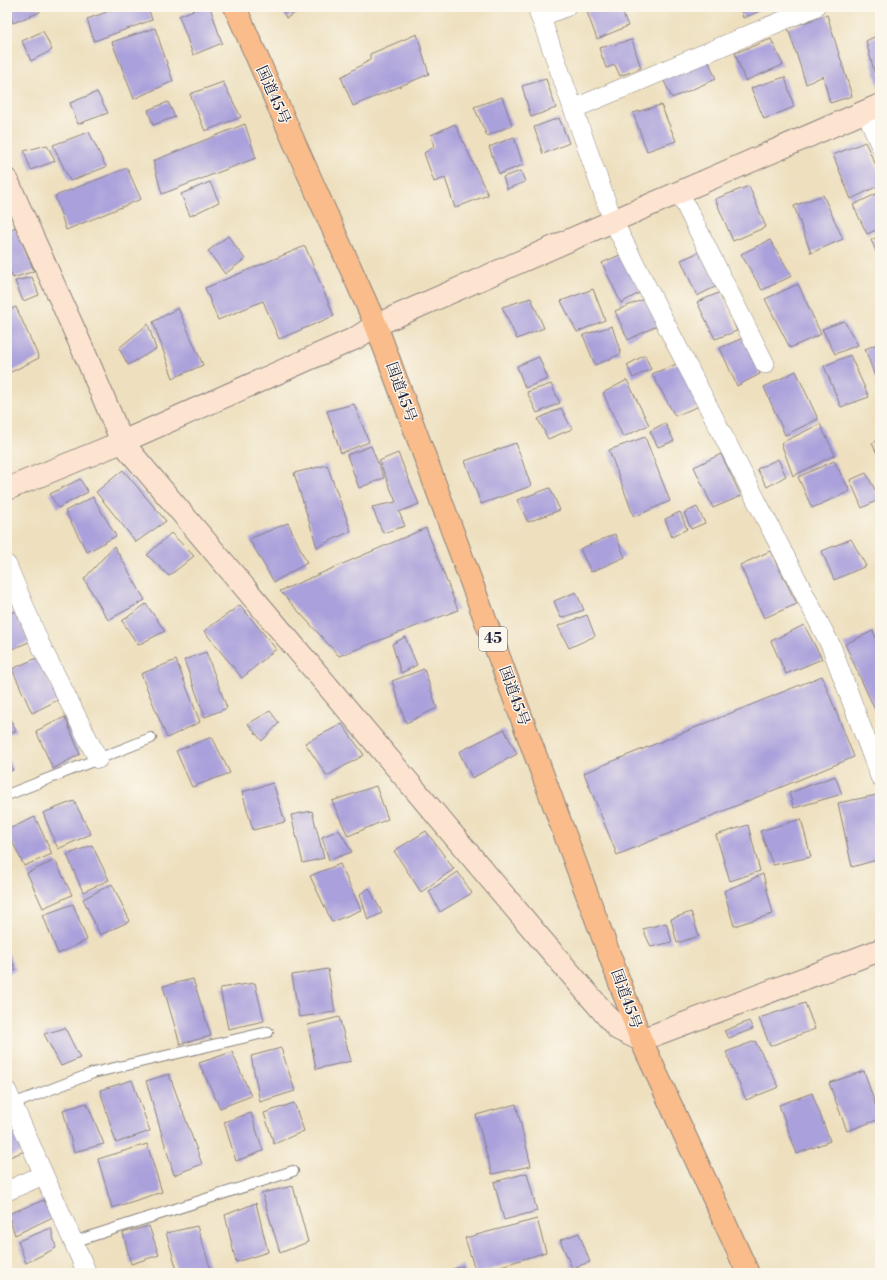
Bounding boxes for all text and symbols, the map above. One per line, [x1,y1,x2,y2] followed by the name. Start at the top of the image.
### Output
[252,63,294,127] street label: 国道45号
[381,360,421,424] street label: 国道45号
[479,627,507,651] road number: 45
[494,664,534,728] street label: 国道45号
[606,967,646,1031] street label: 国道45号

